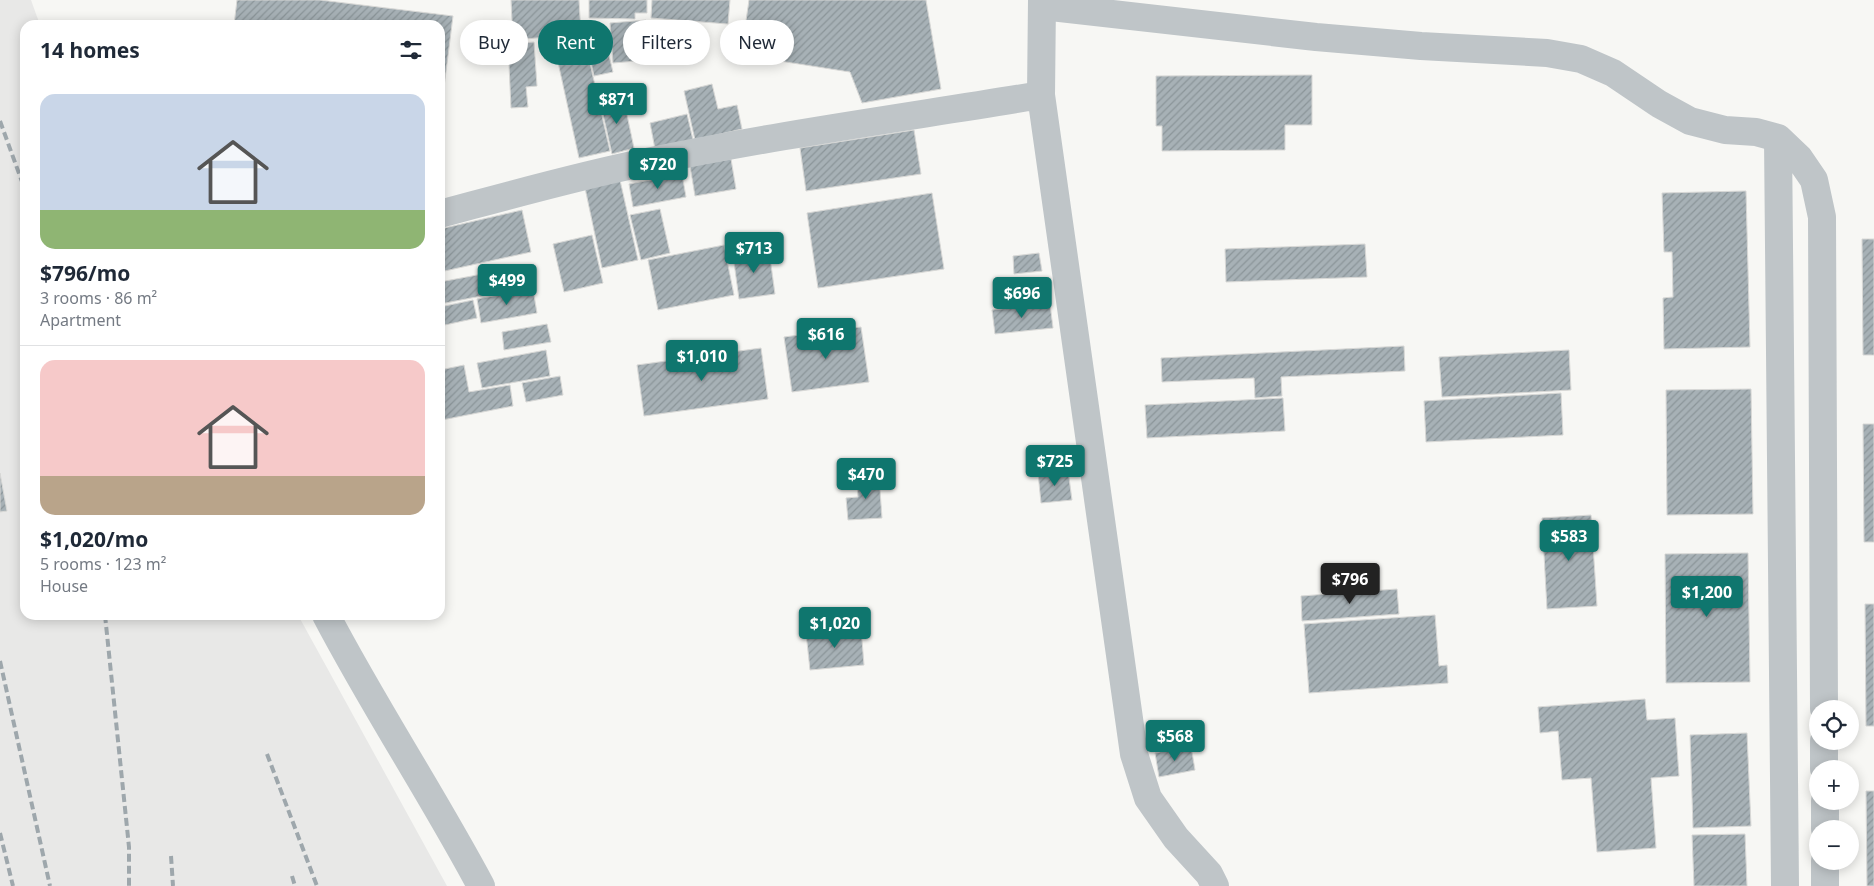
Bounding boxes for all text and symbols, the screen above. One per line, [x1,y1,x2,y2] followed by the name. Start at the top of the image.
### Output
[460,20,528,65] chip: Buy
[538,20,613,65] chip: Rent
[623,20,710,65] chip: Filters
[720,20,794,65] chip: New
[40,36,140,64] text: 14 homes
[397,36,425,64] icon: filters
[587,82,647,125] pin: $871
[599,88,635,110] text: $871
[188,127,278,217] icon: home
[628,148,688,190] pin: $720
[640,153,676,175] text: $720
[724,232,784,274] pin: $713
[736,237,772,259] text: $713
[40,259,130,287] text: $796/mo
[477,264,537,306] pin: $499
[489,269,525,291] text: $499
[992,276,1052,319] pin: $696
[1004,282,1040,304] text: $696
[40,287,157,309] text: 3 rooms · 86 m²
[40,309,121,331] text: Apartment
[796,318,856,360] pin: $616
[808,323,844,345] text: $616
[661,340,743,382] pin: $1,010
[677,345,727,367] text: $1,010
[188,392,278,482] icon: home
[1025,444,1085,487] pin: $725
[1037,450,1073,472] text: $725
[836,458,896,500] pin: $470
[848,463,884,485] text: $470
[1539,520,1599,562] pin: $583
[40,525,148,553] text: $1,020/mo
[1551,525,1587,547] text: $583
[40,553,166,575] text: 5 rooms · 123 m²
[1320,562,1380,605] pin: $796
[1332,568,1368,590] text: $796
[40,575,88,597] text: House
[1666,576,1748,618] pin: $1,200
[1682,581,1732,603] text: $1,200
[794,606,876,649] pin: $1,020
[810,612,860,634] text: $1,020
[1809,700,1859,870] map controls
[1809,700,1859,750] button: locate
[1145,720,1205,762] pin: $568
[1157,725,1193,747] text: $568
[1809,760,1859,810] button: +
[1809,820,1859,870] button: −

